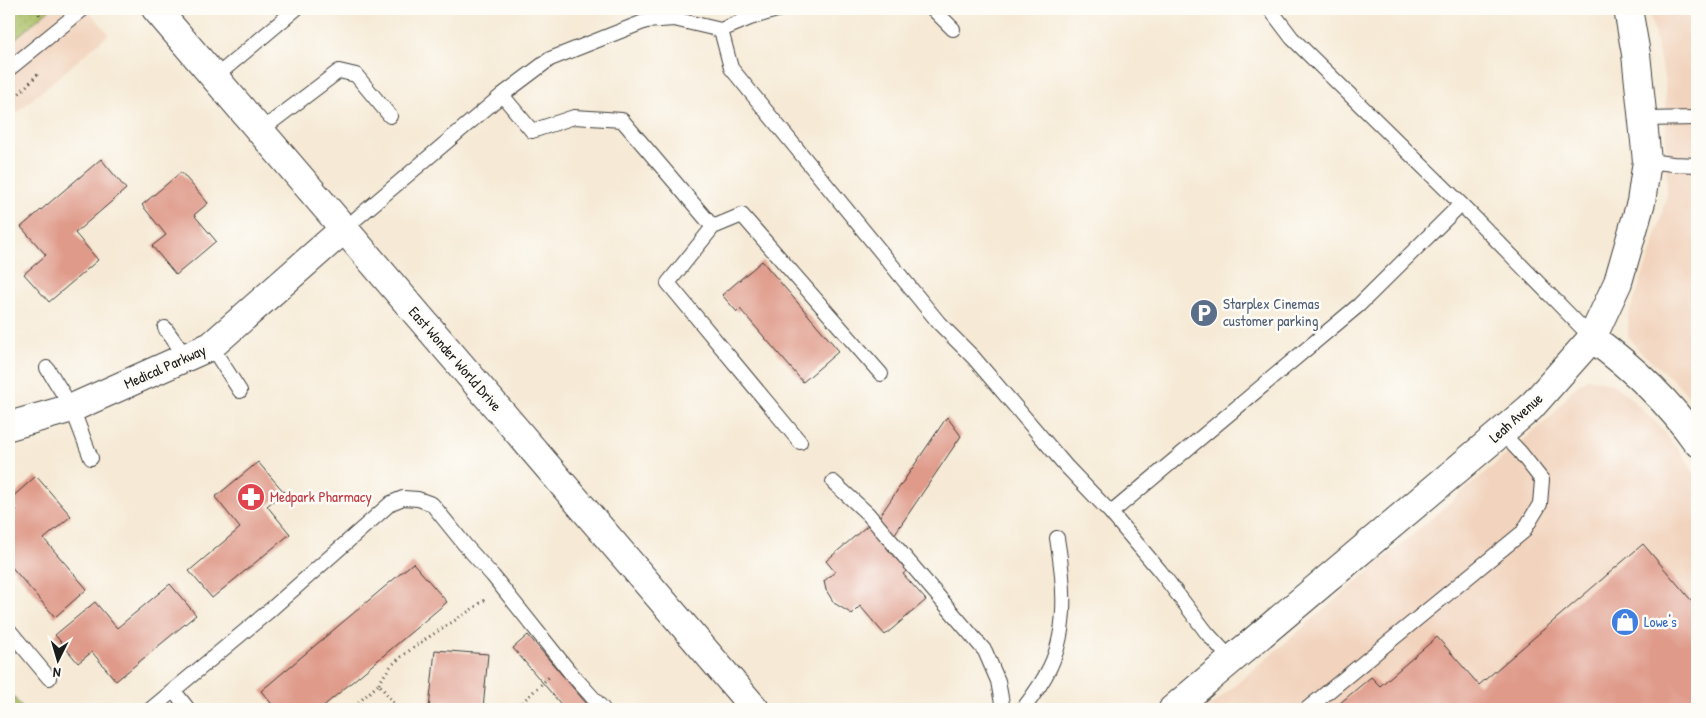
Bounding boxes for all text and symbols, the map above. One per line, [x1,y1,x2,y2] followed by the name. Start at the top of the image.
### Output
[1223,293,1320,331] place label: Starplex Cinemas customer parking
[1189,298,1219,328] parking icon: Starplex Cinemas customer parking
[404,302,507,416] street label: East Wonder World Drive
[121,339,209,394] street label: Medical Parkway
[1484,388,1547,447] street label: Leah Avenue
[236,482,266,512] pharmacy icon: Medpark Pharmacy
[270,486,372,507] place label: Medpark Pharmacy
[1610,607,1640,637] shop icon: Lowe's
[1644,611,1677,632] place label: Lowe's
[32,636,82,686] north arrow
[52,664,61,683] text: N

